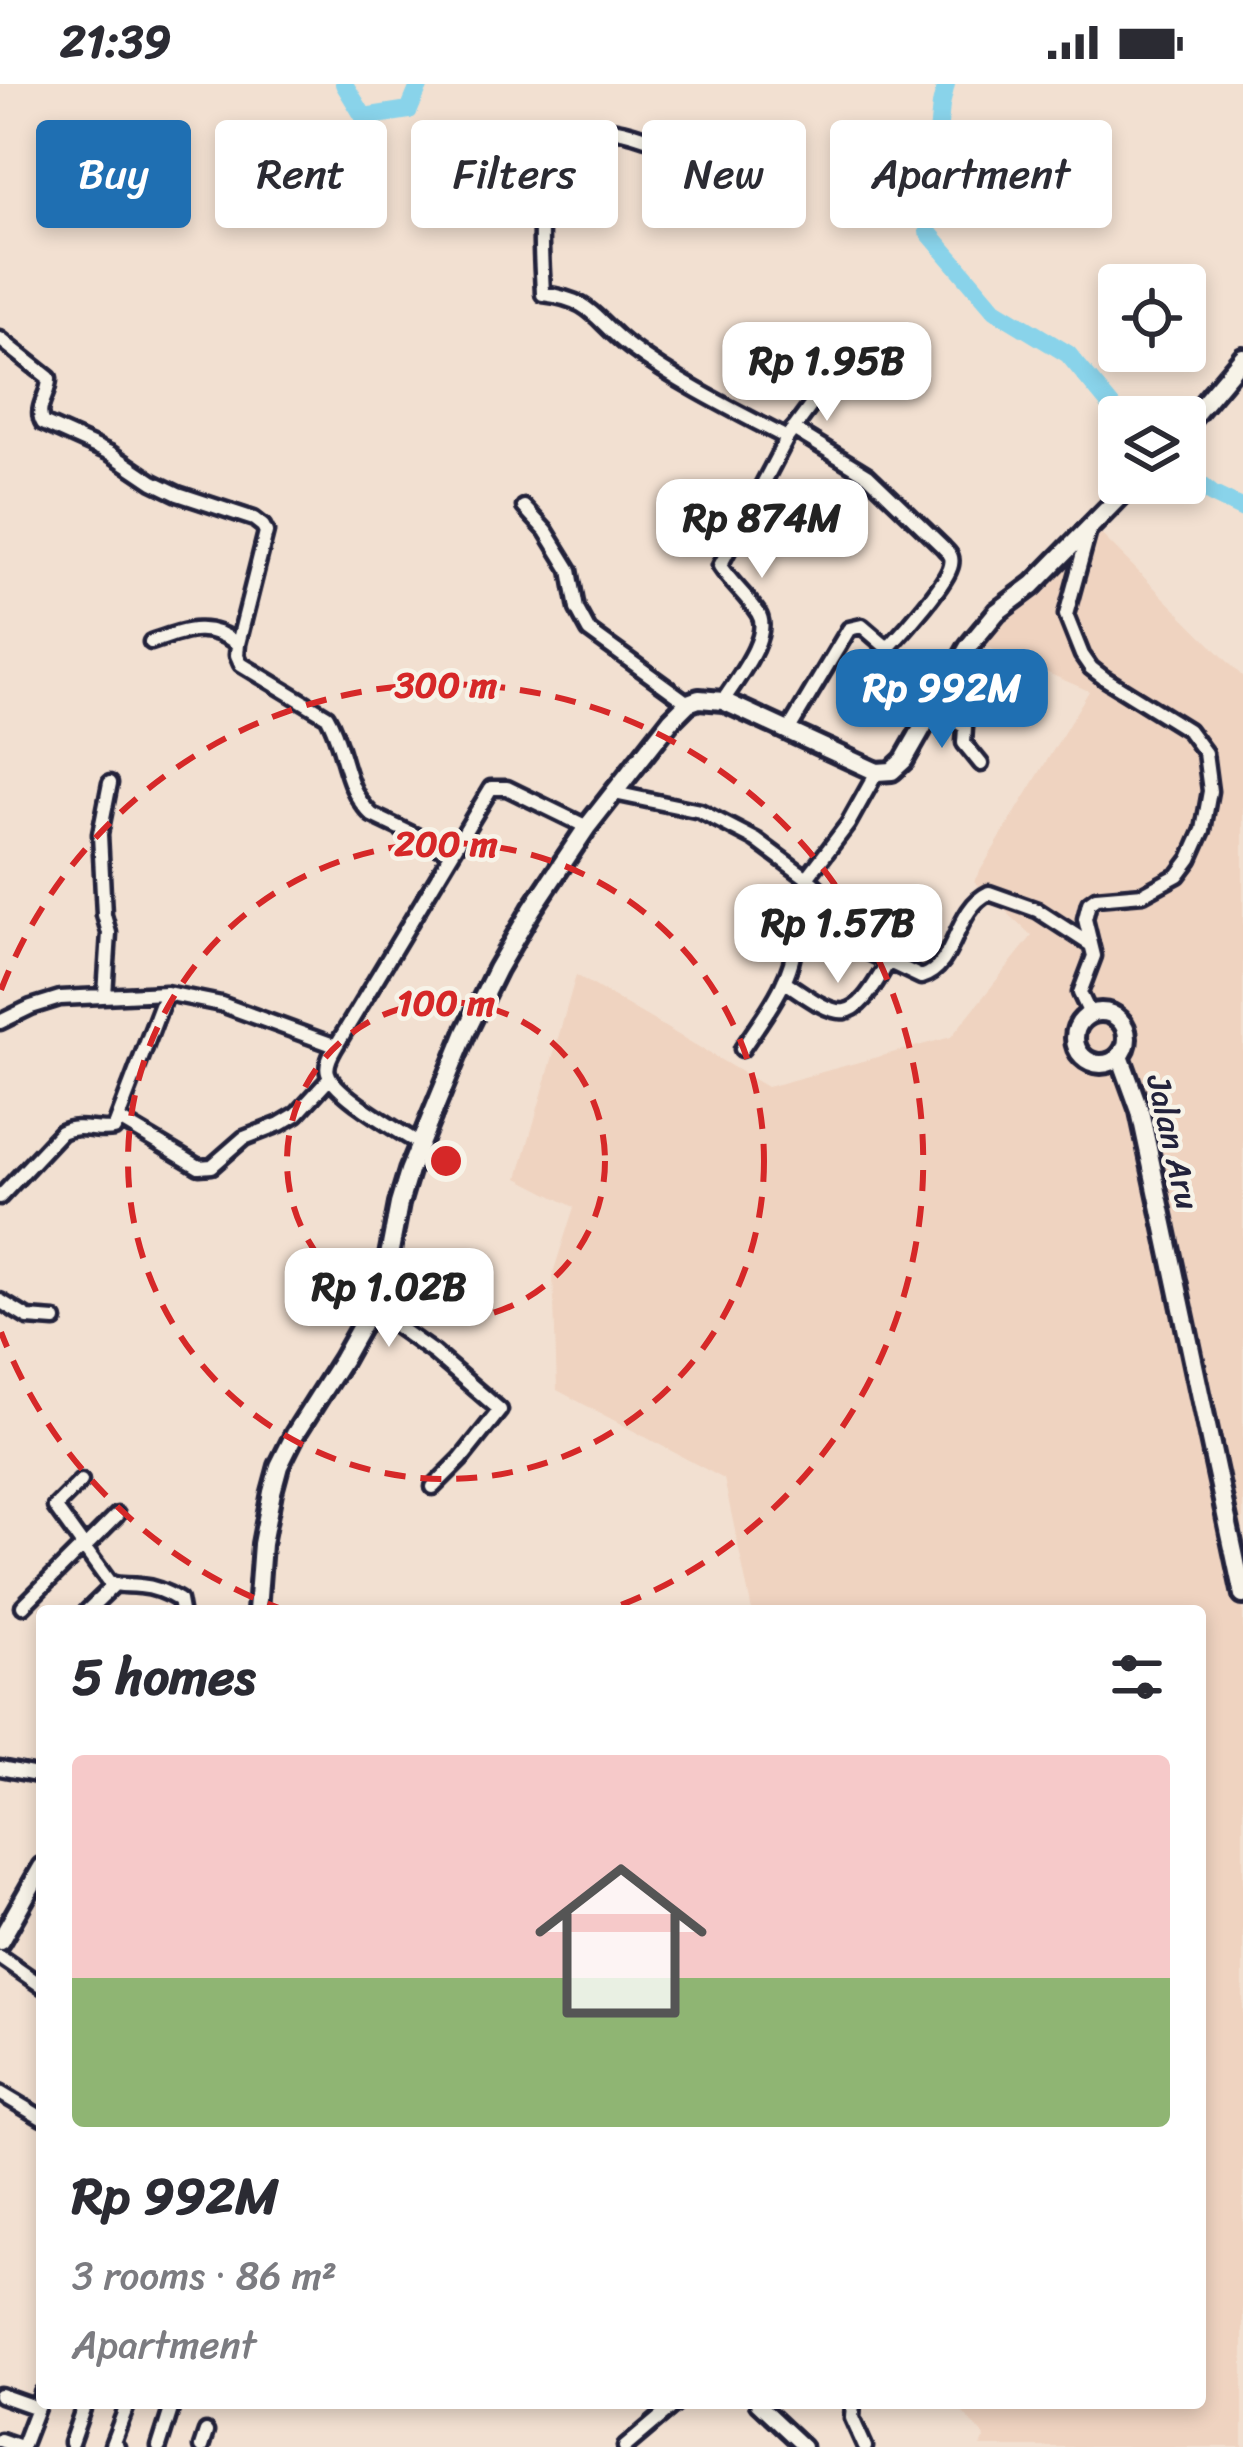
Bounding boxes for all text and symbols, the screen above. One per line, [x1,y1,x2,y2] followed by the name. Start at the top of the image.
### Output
[60,2,171,82] text: 21:39
[36,120,191,228] chip: Buy
[215,120,387,228] chip: Rent
[411,120,618,228] chip: Filters
[642,120,806,228] chip: New
[830,120,1112,228] chip: Apartment
[1098,264,1206,504] map controls
[1098,264,1206,372] button: locate
[703,322,951,424] pin: Rp 1.95B
[749,326,905,395] text: Rp 1.95B
[1098,396,1206,504] button: layers
[651,479,873,581] pin: Rp 874M
[683,483,841,552] text: Rp 874M
[831,649,1053,751] pin: Rp 992M
[394,653,497,717] text: 300 m
[863,653,1021,722] text: Rp 992M
[394,812,498,876] text: 200 m
[714,884,962,986] pin: Rp 1.57B
[761,888,915,957] text: Rp 1.57B
[397,971,495,1035] text: 100 m
[1129,1068,1217,1216] street label: Jalan Aru
[425,1140,467,1182] centre of rings
[265,1248,513,1350] pin: Rp 1.02B
[312,1252,466,1321] text: Rp 1.02B
[72,1632,255,1722] text: 5 homes
[1104,1644,1170,1710] icon: filters
[513,1833,729,2049] icon: home
[72,2151,279,2241] text: Rp 992M
[72,2241,337,2310] text: 3 rooms · 86 m²
[72,2310,256,2379] text: Apartment

